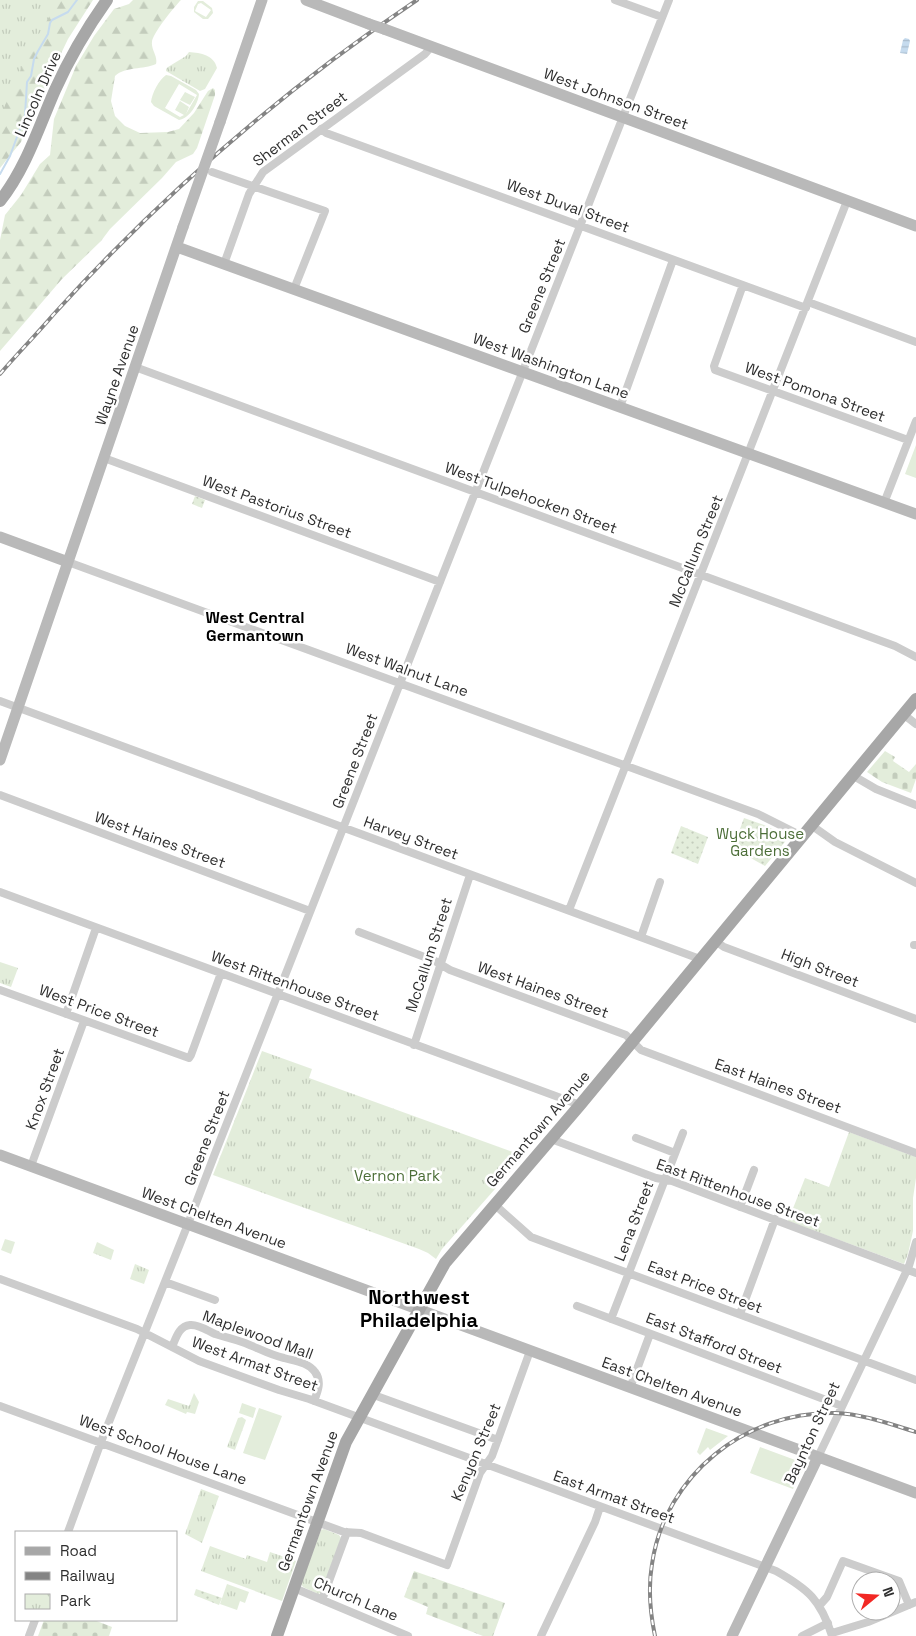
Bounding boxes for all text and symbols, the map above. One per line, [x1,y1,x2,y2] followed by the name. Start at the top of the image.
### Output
[10,48,65,140] street label: Lincoln Drive
[541,64,691,134] street label: West Johnson Street
[249,87,351,170] street label: Sherman Street
[504,174,632,237] street label: West Duval Street
[514,235,569,336] street label: Greene Street
[90,322,143,428] street label: Wayne Avenue
[470,328,632,403] street label: West Washington Lane
[742,357,888,426] street label: West Pomona Street
[442,458,620,538] street label: West Tulpehocken Street
[200,471,354,542] street label: West Pastorius Street
[664,492,727,610] street label: McCallum Street
[205,607,305,646] district label: West Central Germantown
[343,638,471,701] street label: West Walnut Lane
[328,710,382,811] street label: Greene Street
[92,807,228,872] street label: West Haines Street
[361,812,461,864] street label: Harvey Street
[716,824,804,860] park label: Wyck House Gardens
[401,895,456,1015] street label: McCallum Street
[778,944,862,991] street label: High Street
[209,946,382,1025] street label: West Rittenhouse Street
[475,957,611,1022] street label: West Haines Street
[37,980,162,1041] street label: West Price Street
[21,1045,68,1132] street label: Knox Street
[712,1054,844,1117] street label: East Haines Street
[482,1066,594,1191] street label: Germantown Avenue
[180,1087,234,1188] street label: Greene Street
[654,1154,823,1231] street label: East Rittenhouse Street
[354,1166,440,1185] park label: Vernon Park
[610,1178,658,1264] street label: Lena Street
[139,1182,289,1253] street label: West Chelten Avenue
[645,1256,765,1317] street label: East Price Street
[360,1284,478,1333] district label: Northwest Philadelphia
[200,1306,316,1363] street label: Maplewood Mall
[643,1308,785,1377] street label: East Stafford Street
[190,1332,321,1395] street label: West Armat Street
[599,1352,745,1421] street label: East Chelten Avenue
[779,1378,844,1487] street label: Baynton Street
[446,1400,505,1503] street label: Kenyon Street
[77,1410,250,1489] street label: West School House Lane
[273,1428,342,1574] street label: Germantown Avenue
[551,1466,678,1527] street label: East Armat Street
[15,1531,178,1621] legend
[60,1541,97,1560] text: Road
[60,1566,115,1585] text: Railway
[851,1571,901,1621] north arrow
[311,1572,402,1625] street label: Church Lane
[878,1585,898,1599] text: N
[60,1591,91,1610] text: Park

